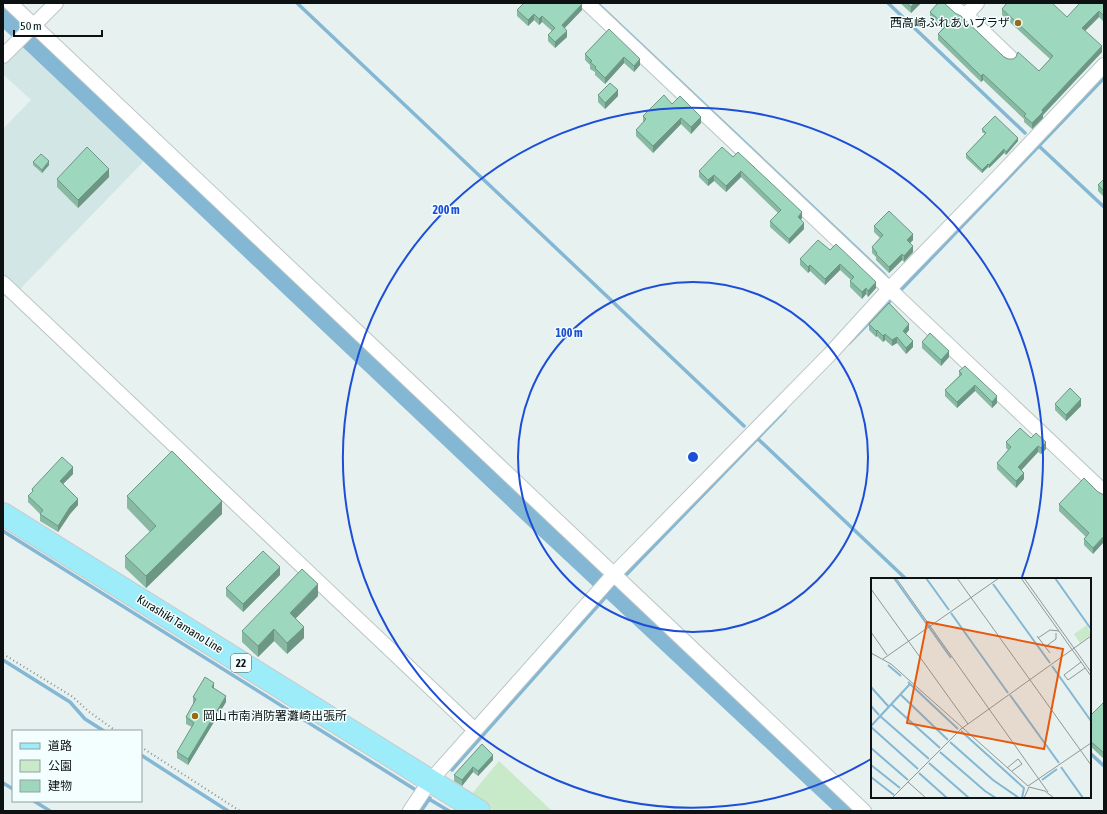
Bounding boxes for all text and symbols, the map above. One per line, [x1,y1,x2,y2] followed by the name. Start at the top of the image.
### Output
[14,12,102,38] scale bar
[890,16,1010,30] place label: 西高崎ふれあいプラザ
[1013,18,1023,28] marker: 西高崎ふれあいプラザ
[20,19,42,33] text: 50 m
[432,203,460,217] text: 200 m
[555,326,583,340] text: 100 m
[686,450,700,464] centre of rings
[871,578,1091,798] inset map
[134,592,226,656] street label: Kurashiki Tamano Line
[231,654,251,672] road number: 22
[203,709,347,723] place label: 岡山市南消防署灘崎出張所
[190,711,200,721] marker: 岡山市南消防署灘崎出張所
[12,730,142,802] legend
[48,739,72,753] text: 道路
[48,759,72,773] text: 公園
[48,779,72,793] text: 建物

